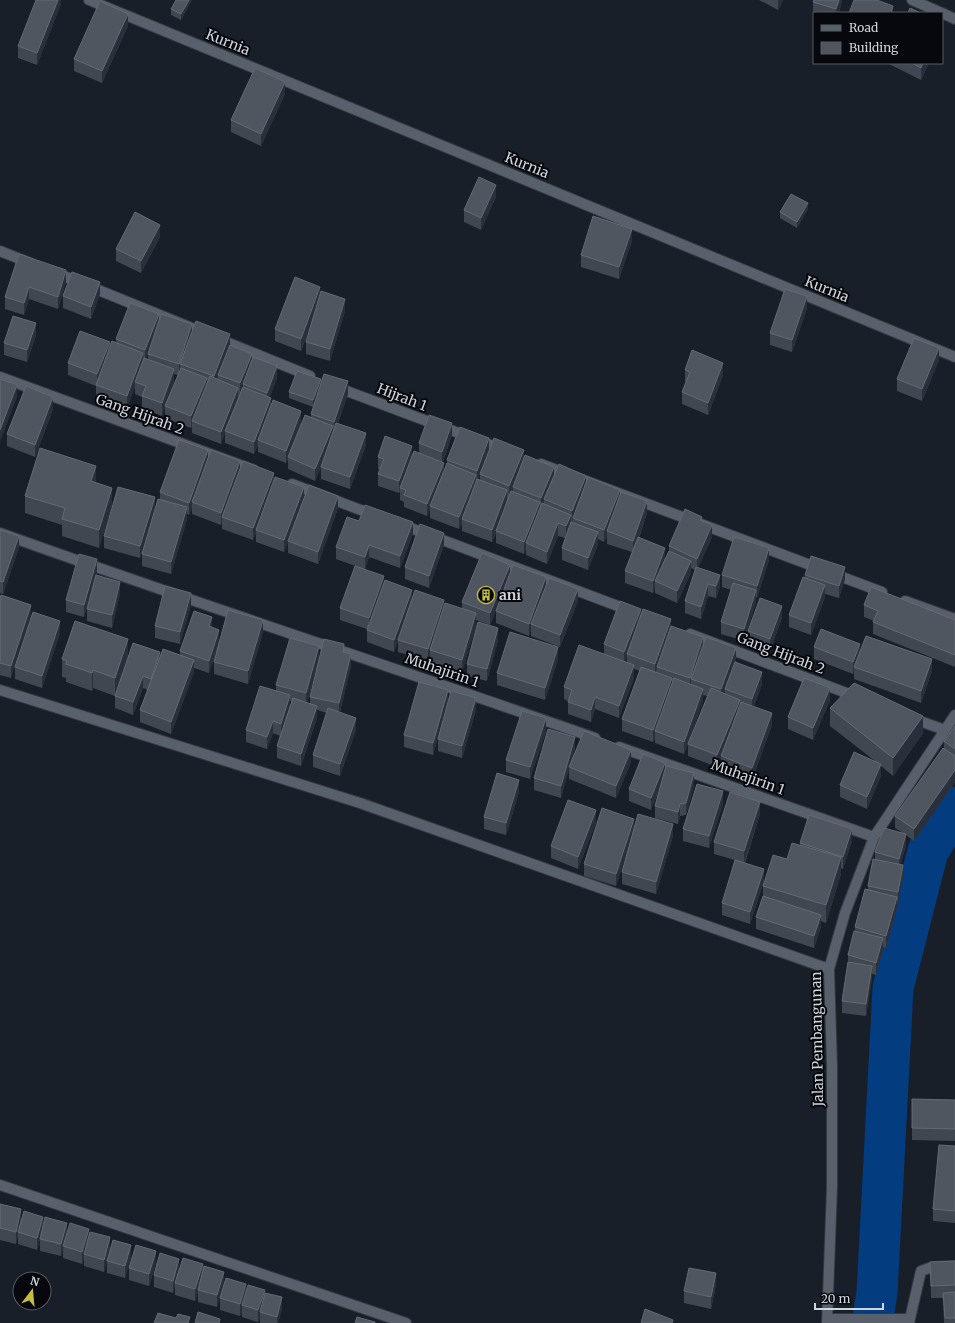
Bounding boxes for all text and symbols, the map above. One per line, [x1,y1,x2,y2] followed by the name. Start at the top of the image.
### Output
[813,12,943,64] legend
[849,20,878,35] text: Road
[203,25,253,59] street label: Kurnia
[849,40,899,55] text: Building
[502,148,552,182] street label: Kurnia
[802,272,852,306] street label: Kurnia
[374,379,430,415] street label: Hijrah 1
[93,390,187,438] street label: Gang Hijrah 2
[476,585,496,605] building icon: ani
[499,586,521,604] place label: ani
[735,628,827,678] street label: Gang Hijrah 2
[403,649,481,691] street label: Muhajirin 1
[709,755,787,799] street label: Muhajirin 1
[807,971,827,1108] street label: Jalan Pembangunan
[12,1271,52,1311] north arrow
[29,1273,41,1289] text: N
[815,1285,883,1311] scale bar
[821,1291,850,1306] text: 20 m

